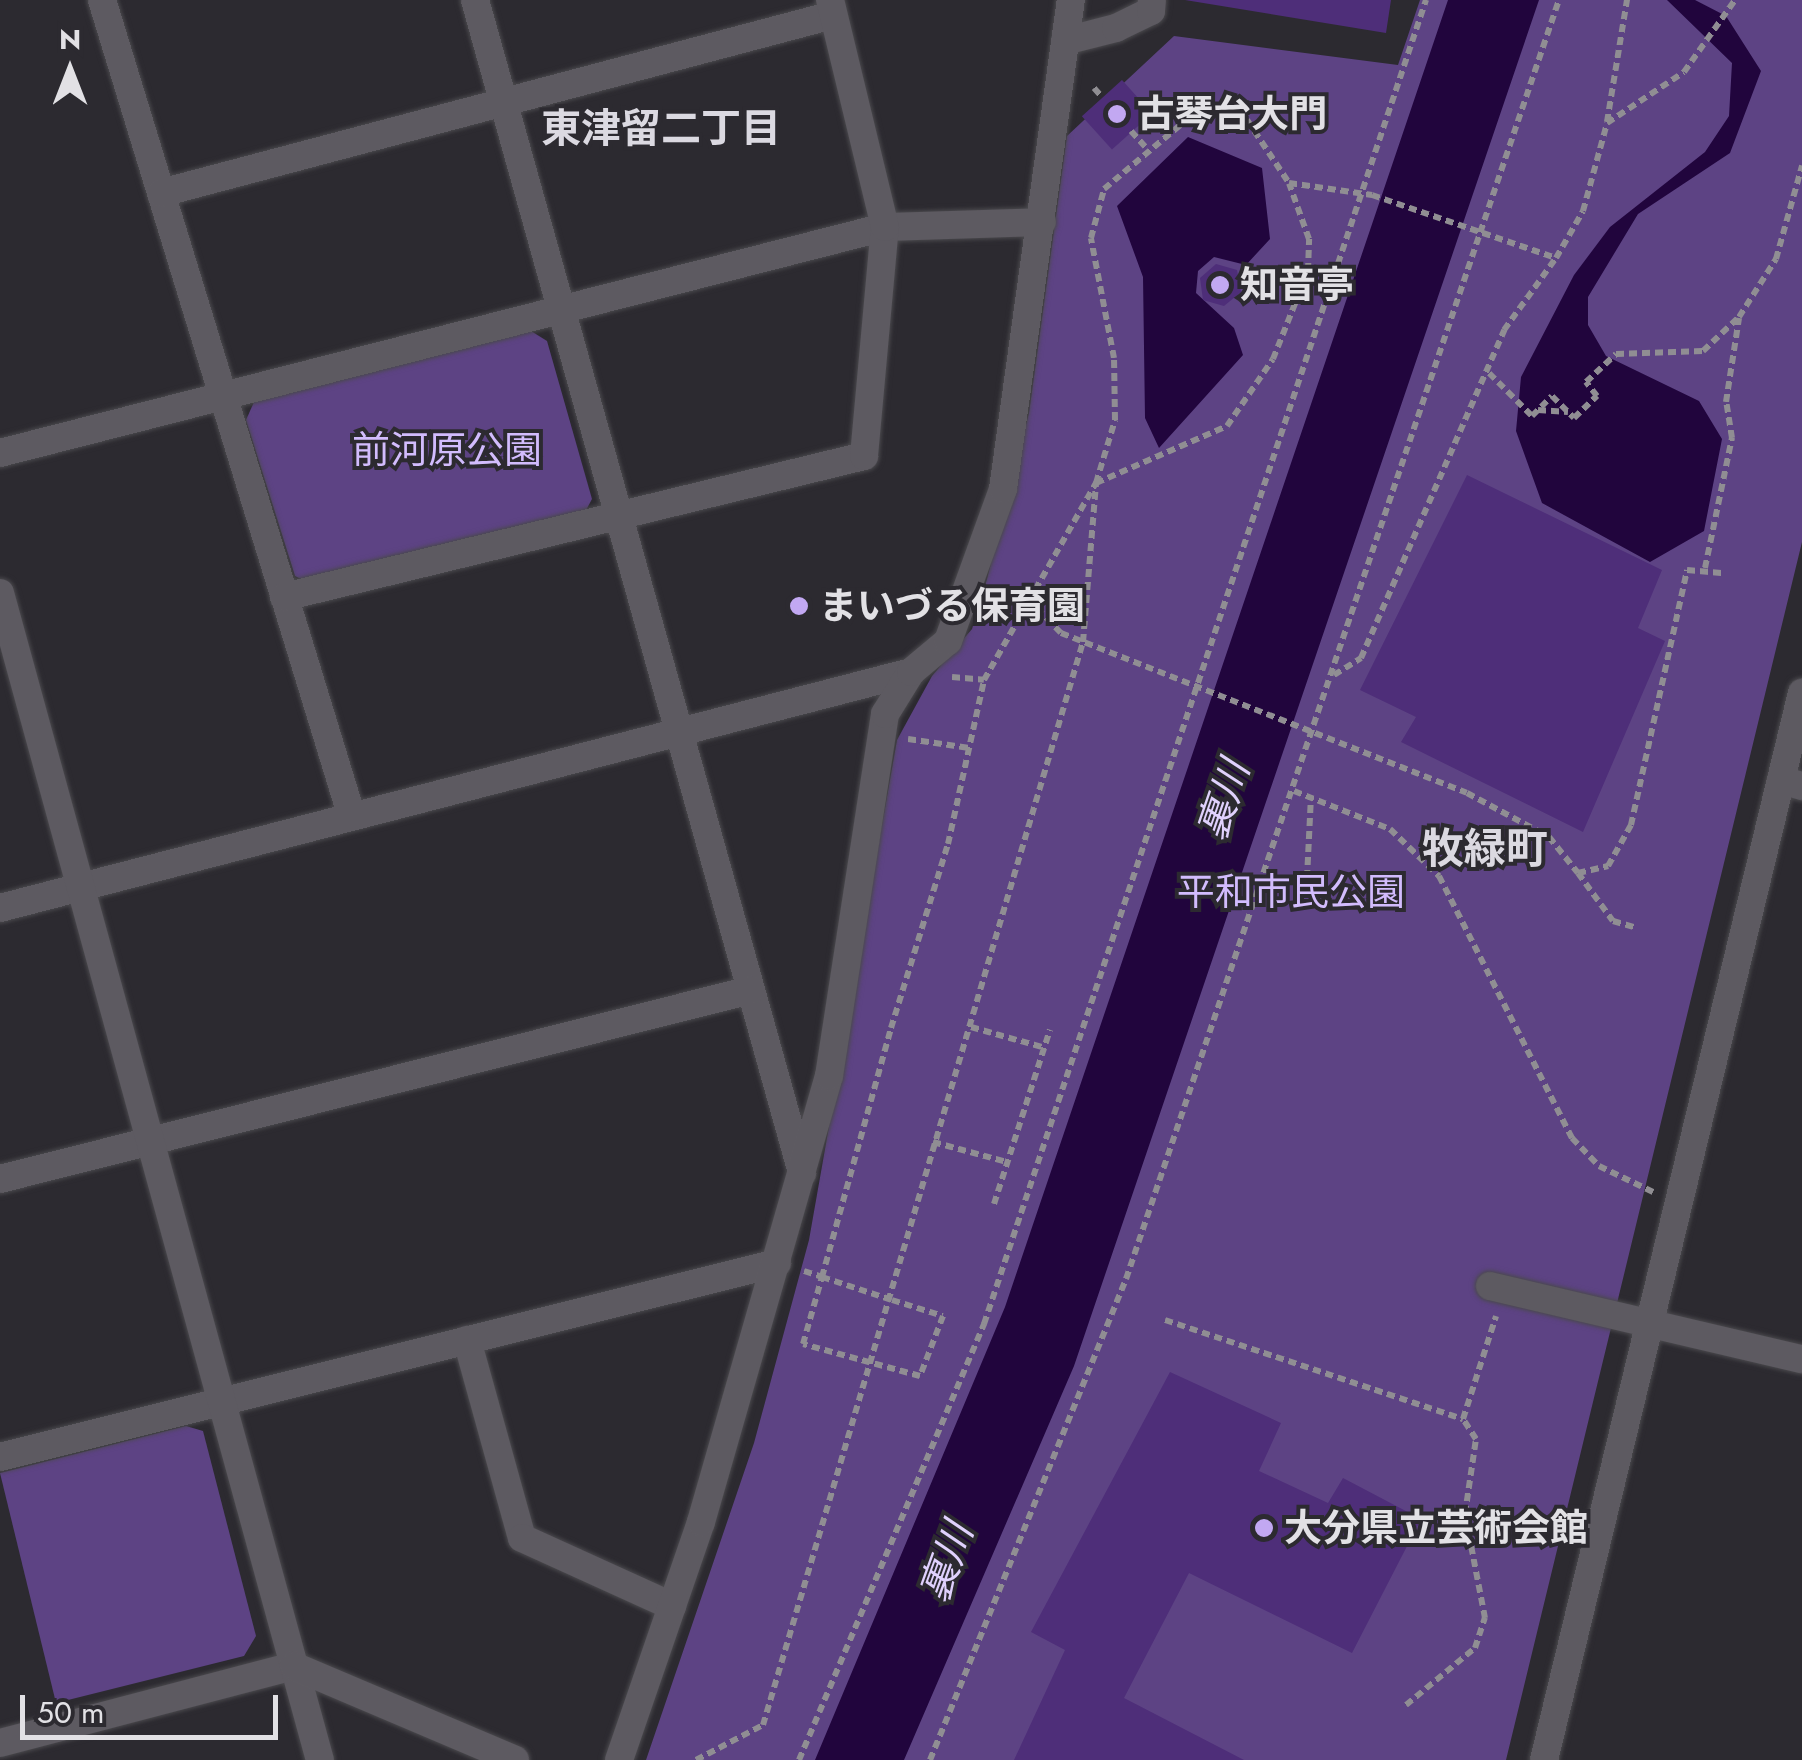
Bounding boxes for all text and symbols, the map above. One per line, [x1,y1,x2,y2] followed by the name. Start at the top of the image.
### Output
[59,19,81,60] text: N
[20,20,120,120] north arrow
[1137,91,1327,137] place label: 古琴台大門
[1106,103,1128,125] marker: 古琴台大門
[541,104,781,152] district label: 東津留二丁目
[1240,262,1354,308] place label: 知音亭
[1209,274,1231,296] marker: 知音亭
[352,427,542,473] park label: 前河原公園
[819,583,1085,629] place label: まいづる保育園
[788,595,810,617] marker: まいづる保育園
[1187,754,1259,846] water label: 裏川
[1422,824,1548,874] district label: 牧緑町
[1177,869,1405,915] park label: 平和市民公園
[1284,1505,1588,1551] place label: 大分県立芸術会館
[910,1516,982,1608] water label: 裏川
[1253,1517,1275,1539] marker: 大分県立芸術会館
[25,1675,282,1737] scale bar
[37,1691,104,1734] text: 50 m

